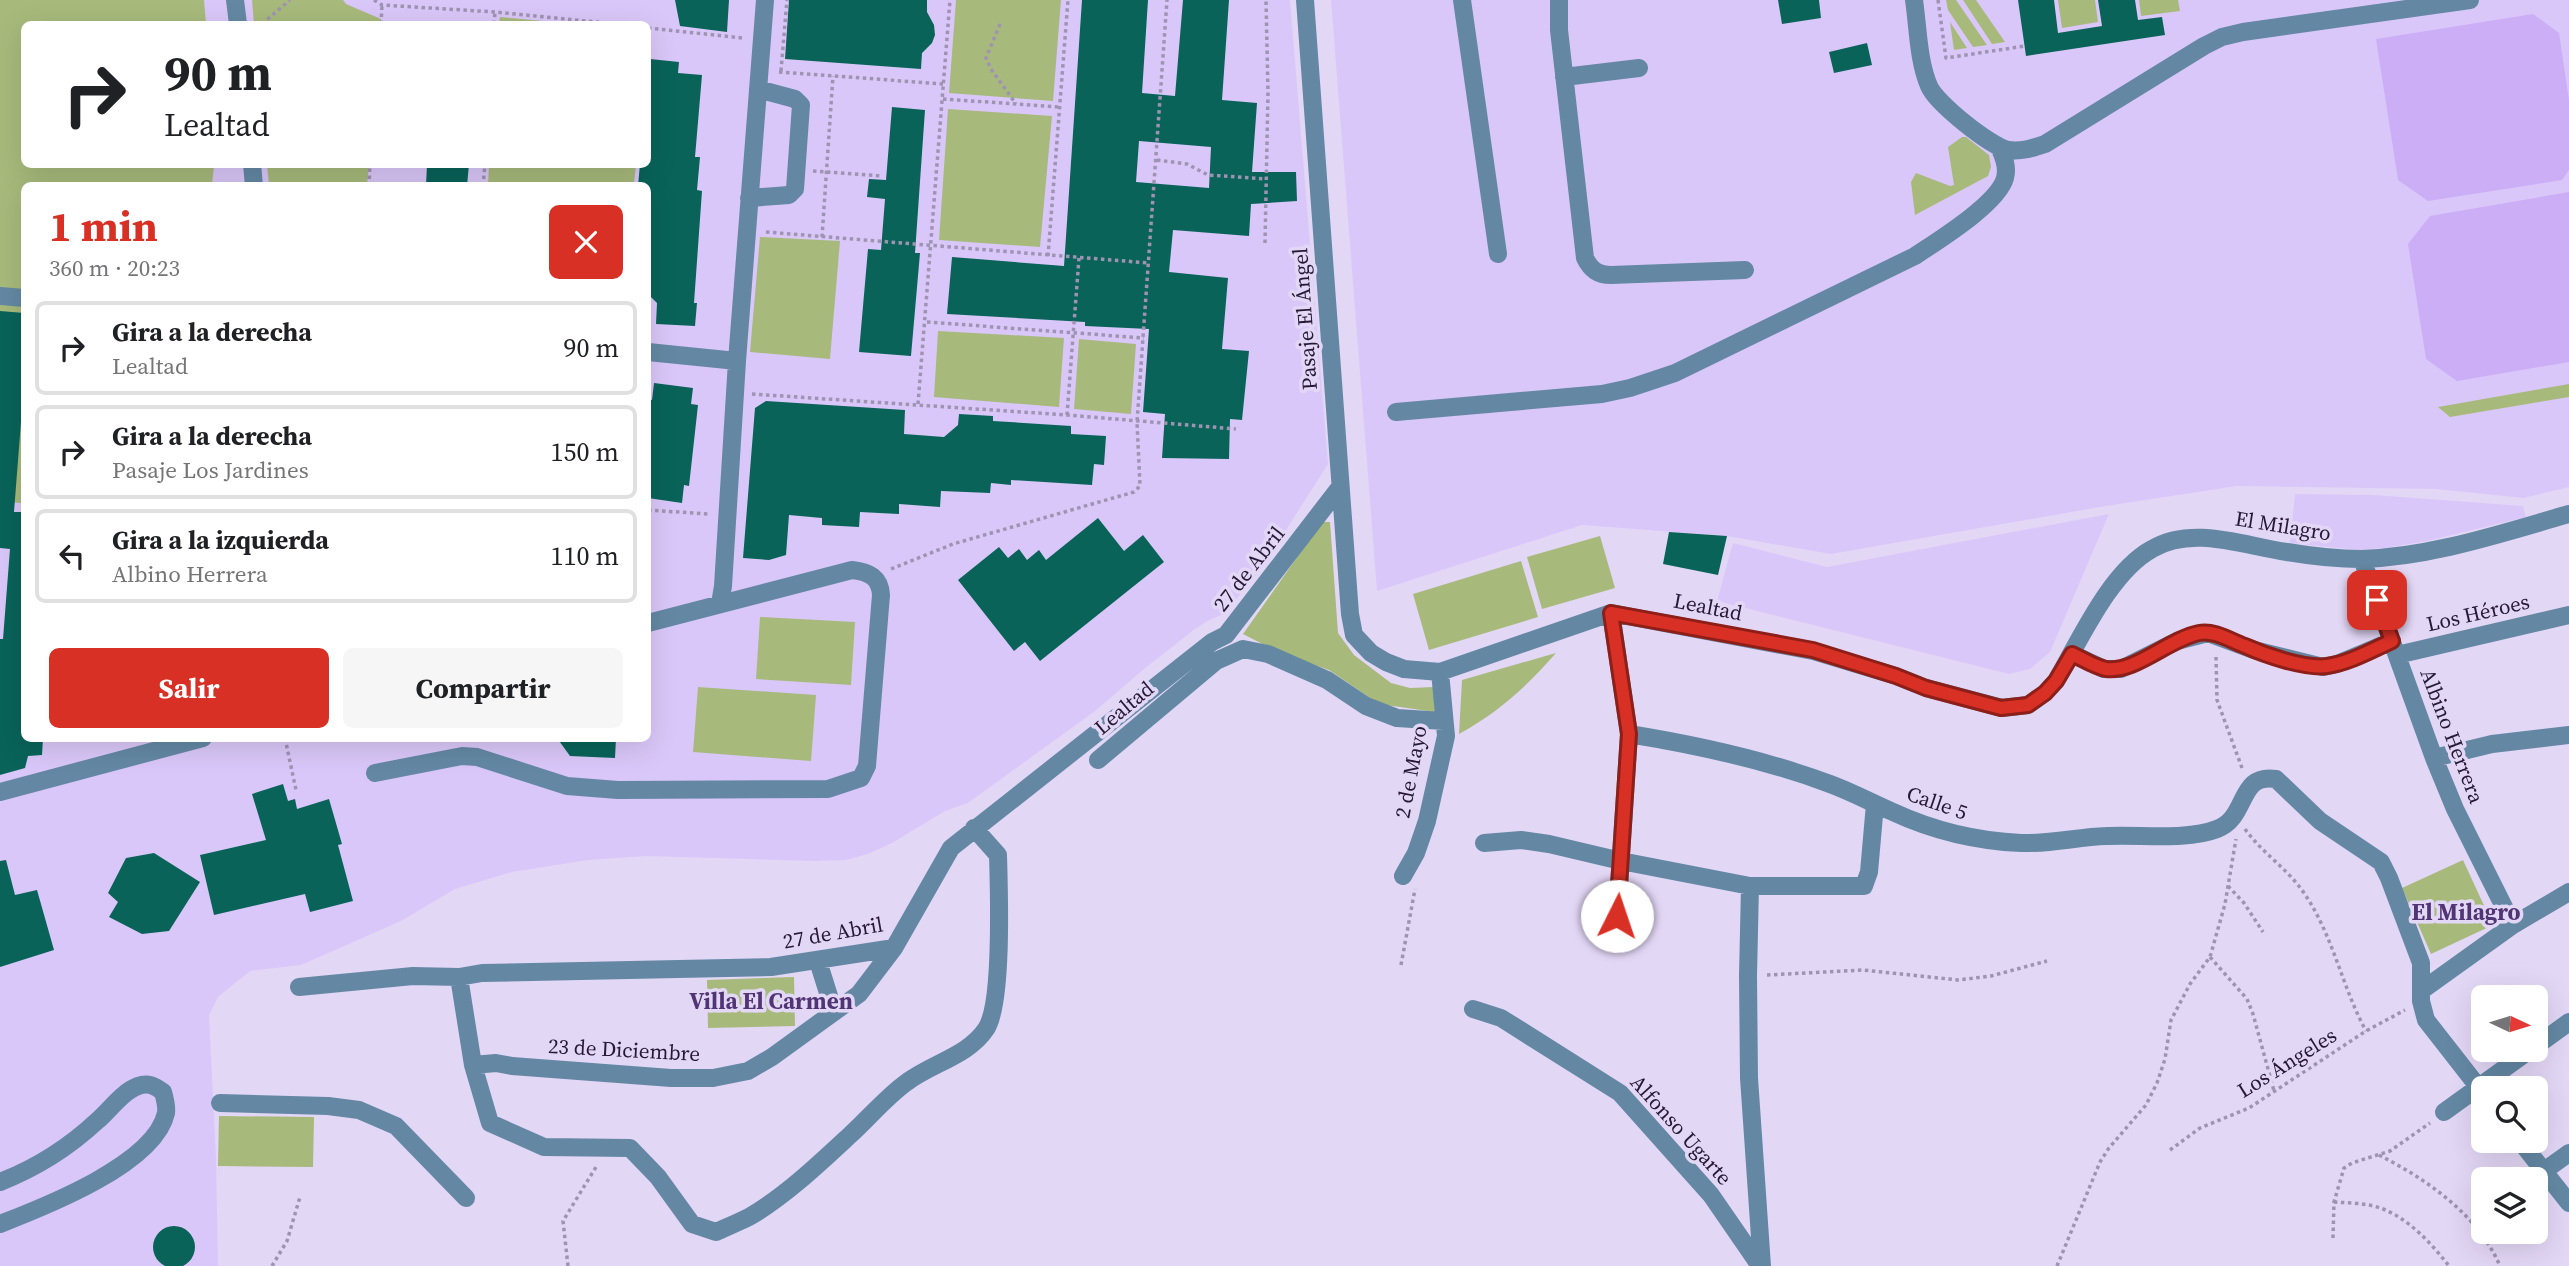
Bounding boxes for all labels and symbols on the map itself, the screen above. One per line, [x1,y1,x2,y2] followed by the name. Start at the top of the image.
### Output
[1285,247,1324,391] street label: Pasaje El Ángel
[2233,504,2333,547] street label: El Milagro
[1206,520,1291,617] street label: 27 de Abril
[2347,570,2407,630] pin
[1671,586,1745,627] street label: Lealtad
[2424,587,2532,638] street label: Los Héroes
[2413,664,2492,808] street label: Albino Herrera
[1088,674,1160,741] street label: Lealtad
[1387,723,1434,821] street label: 2 de Mayo
[1903,779,1971,826] street label: Calle 5
[1580,879,1654,953] position arrow
[2412,896,2520,928] district label: El Milagro
[781,909,885,956] street label: 27 de Abril
[689,985,853,1017] district label: Villa El Carmen
[2471,985,2548,1062] north arrow
[2232,1021,2342,1105] street label: Los Ángeles
[547,1031,701,1068] street label: 23 de Diciembre
[1624,1068,1739,1191] street label: Alfonso Ugarte

